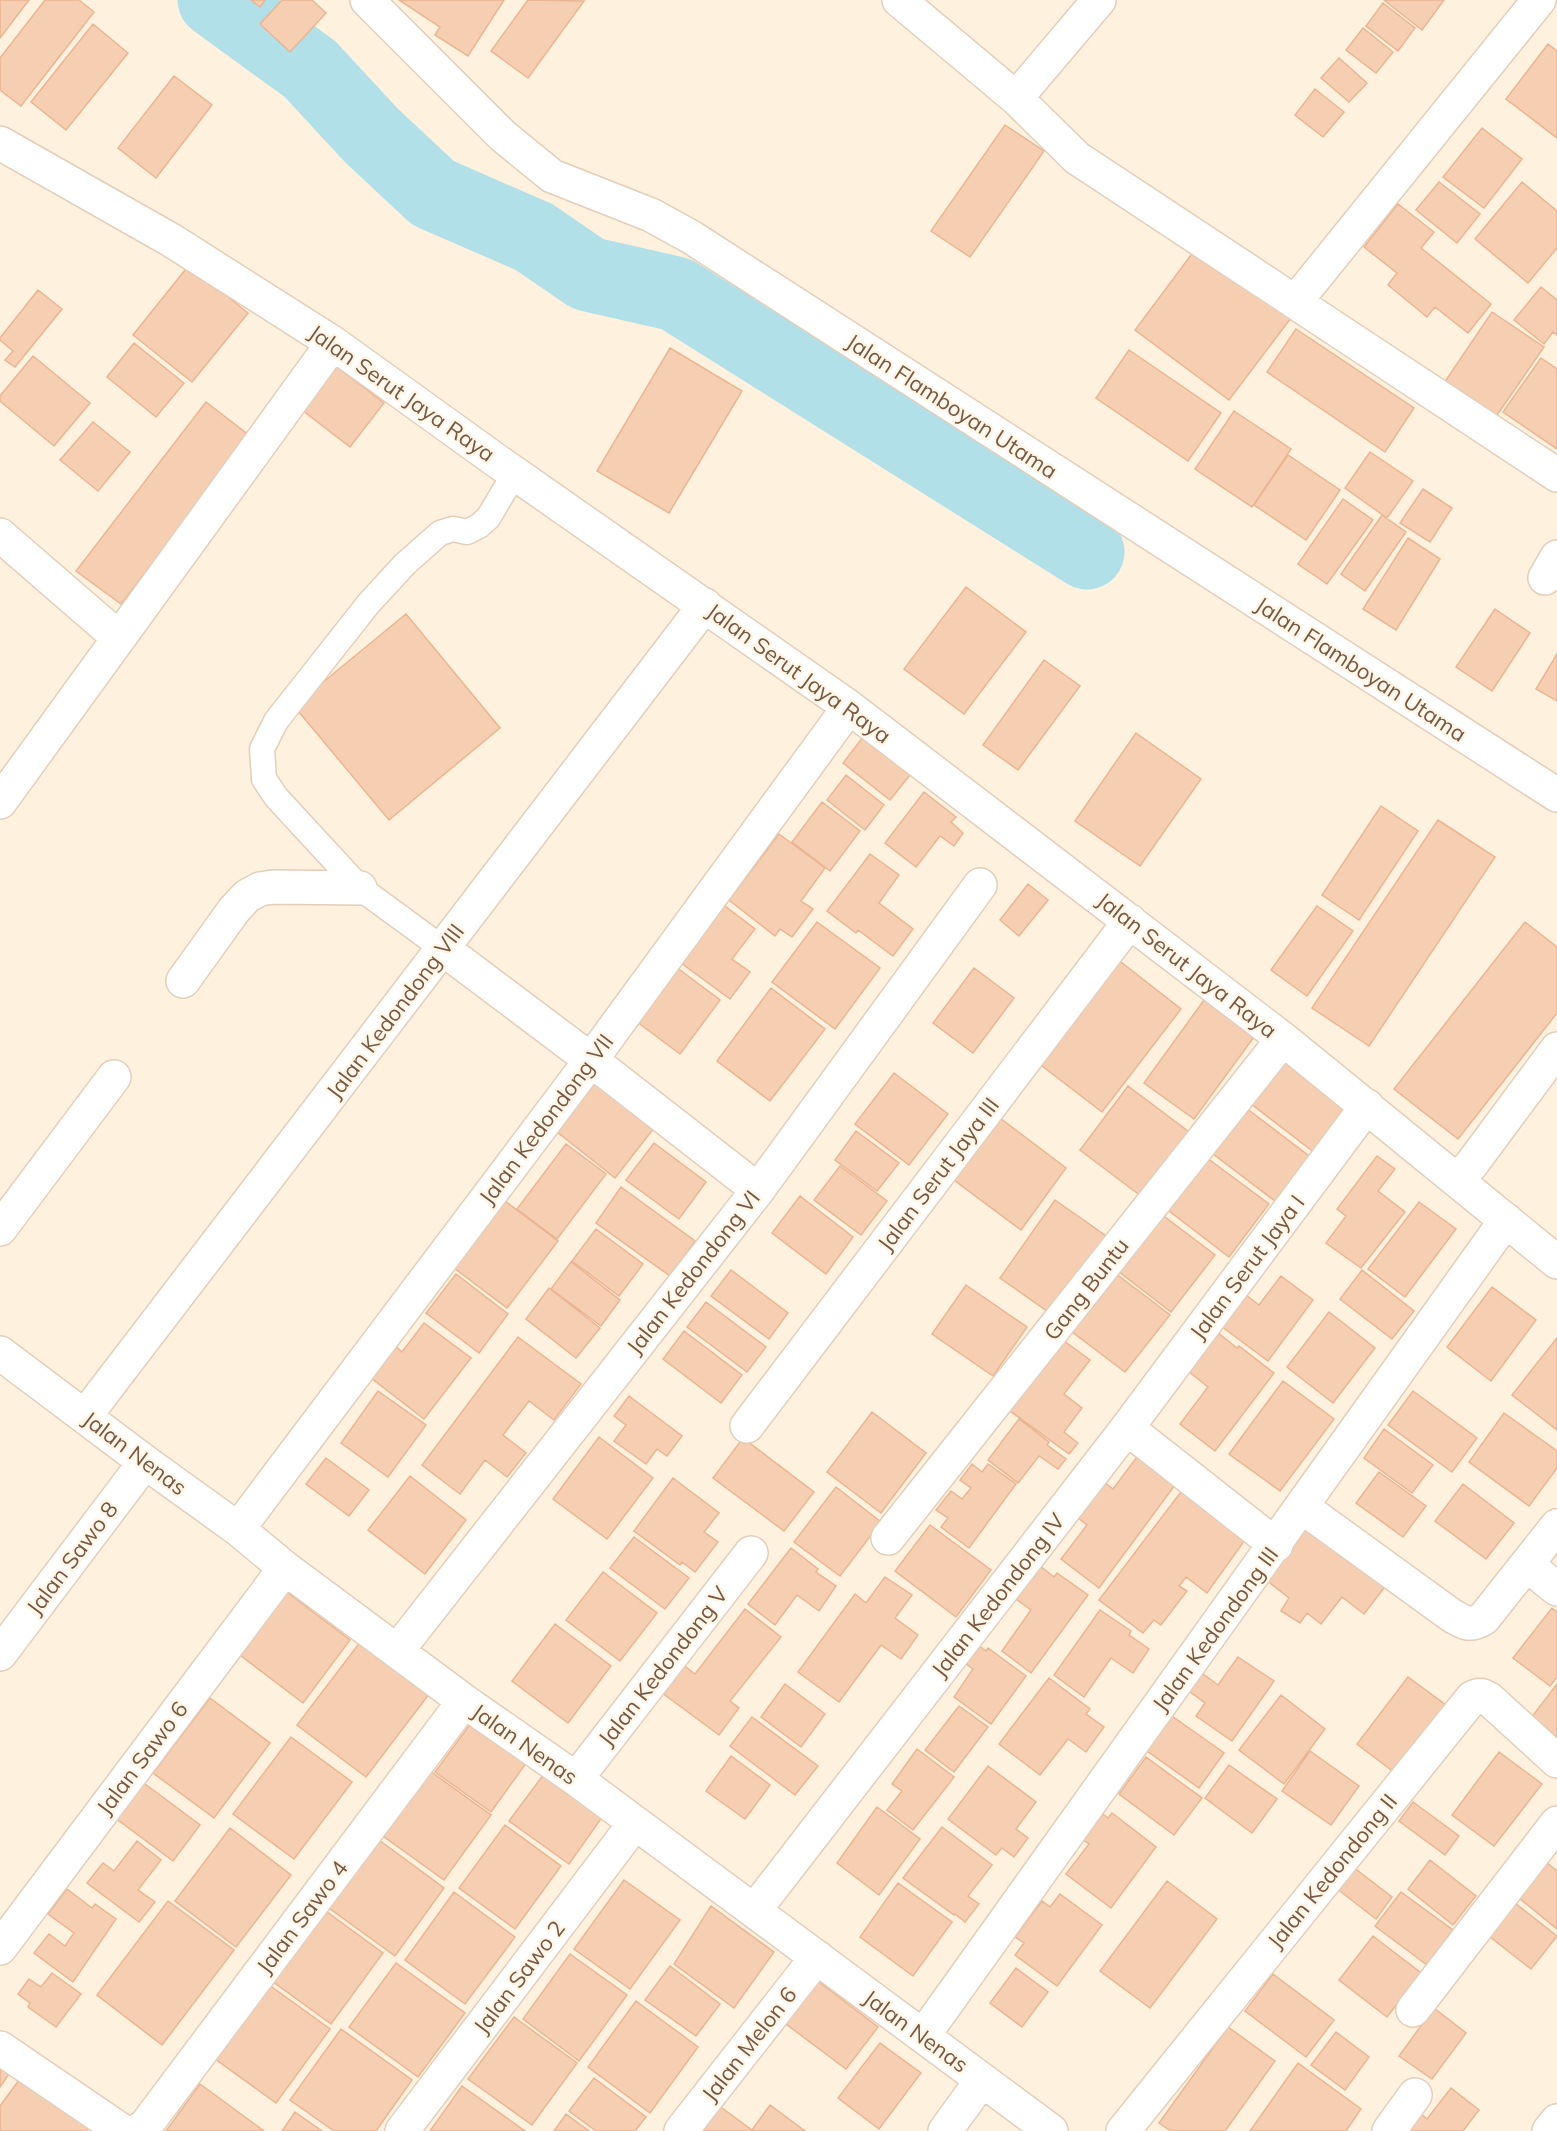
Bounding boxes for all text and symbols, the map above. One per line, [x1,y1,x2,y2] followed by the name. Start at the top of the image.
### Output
[303,318,501,468] street label: Jalan Serut Jaya Raya
[841,327,1063,485] street label: Jalan Flamboyan Utama
[1250,590,1472,748] street label: Jalan Flamboyan Utama
[701,597,897,749] street label: Jalan Serut Jaya Raya
[1091,886,1283,1044] street label: Jalan Serut Jaya Raya
[320,918,470,1104] street label: Jalan Kedondong VIII
[473,1028,619,1210] street label: Jalan Kedondong VII
[871,1092,1005,1256] street label: Jalan Serut Jaya III
[620,1184,766,1360] street label: Jalan Kedondong VI
[1184,1189,1310,1345] street label: Jalan Serut Jaya I
[1037,1232,1135,1346] street label: Gang Buntu
[77,1405,193,1501] street label: Jalan Nenas
[20,1496,124,1620] street label: Jalan Sawo 8
[925,1507,1071,1683] street label: Jalan Kedondong IV
[1146,1541,1284,1717] street label: Jalan Kedondong III
[592,1580,734,1751] street label: Jalan Kedondong V
[90,1696,194,1820] street label: Jalan Sawo 6
[467,1697,583,1791] street label: Jalan Nenas
[1261,1788,1403,1954] street label: Jalan Kedondong II
[250,1855,354,1979] street label: Jalan Sawo 4
[467,1915,571,2039] street label: Jalan Sawo 2
[695,1981,803,2107] street label: Jalan Melon 6
[858,1984,974,2078] street label: Jalan Nenas

